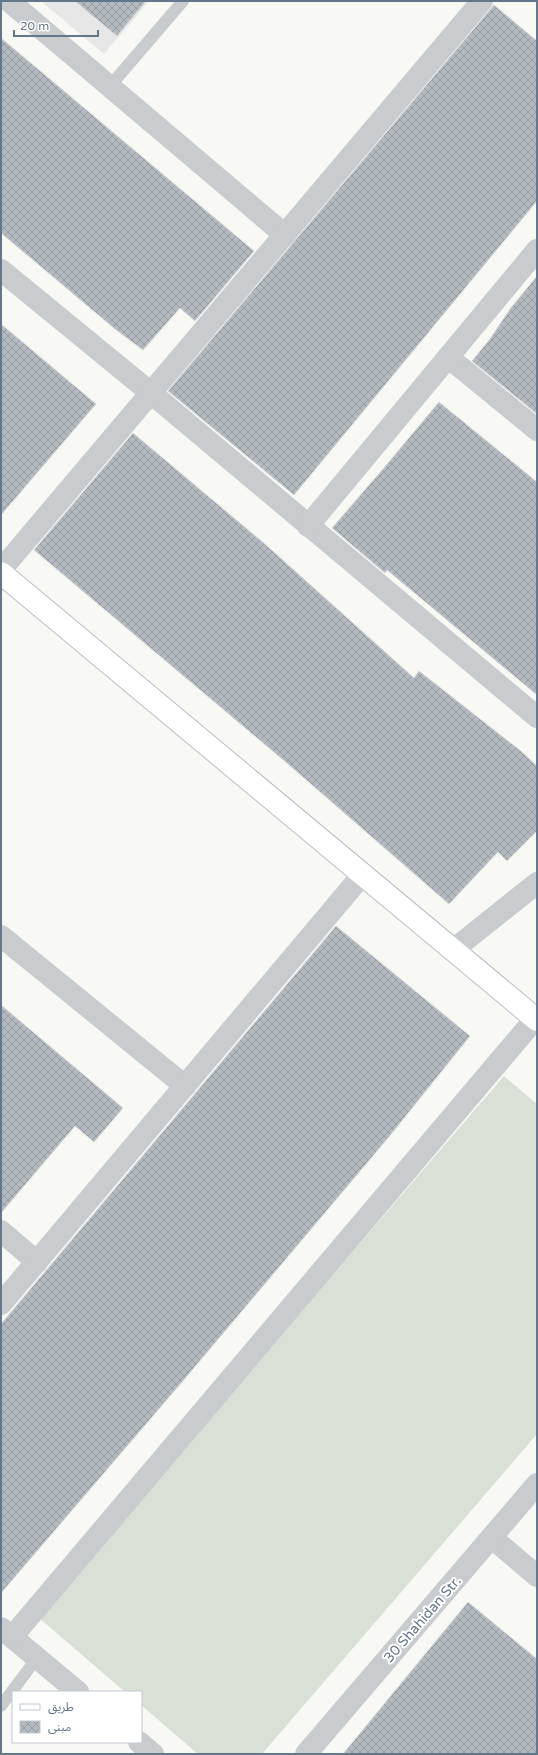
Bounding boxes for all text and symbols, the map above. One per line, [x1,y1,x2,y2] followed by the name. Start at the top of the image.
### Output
[14,12,98,38] scale bar
[20,19,49,33] text: 20 m
[380,1573,465,1666] street label: 30 Shahidan Str.
[12,1691,142,1743] legend
[48,1700,74,1715] text: طريق
[48,1720,71,1734] text: مبنى

